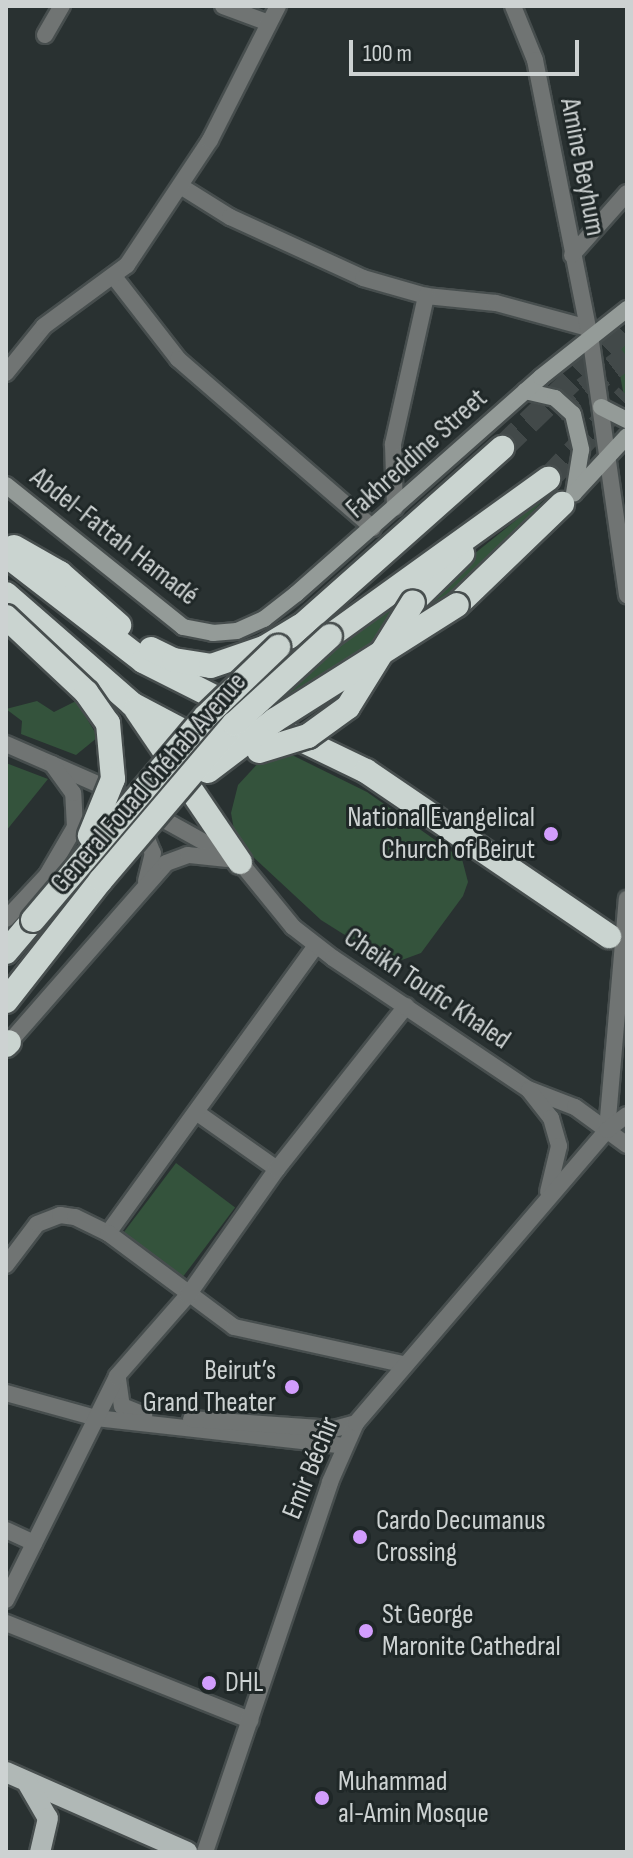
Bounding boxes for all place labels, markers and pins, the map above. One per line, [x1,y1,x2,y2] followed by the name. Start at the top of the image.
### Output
[347,801,535,867] place label: National Evangelical Church of Beirut
[542,825,560,843] marker: National Evangelical Church of Beirut
[143,1354,276,1420] place label: Beirut’s Grand Theater
[283,1378,301,1396] marker: Beirut’s Grand Theater
[376,1504,546,1570] place label: Cardo Decumanus Crossing
[351,1528,369,1546] marker: Cardo Decumanus Crossing
[382,1598,561,1664] place label: St George Maronite Cathedral
[357,1622,375,1640] marker: St George Maronite Cathedral
[225,1666,263,1700] place label: DHL
[200,1674,218,1692] marker: DHL
[338,1765,489,1831] place label: Muhammad al-Amin Mosque
[313,1789,331,1807] marker: Muhammad al-Amin Mosque

